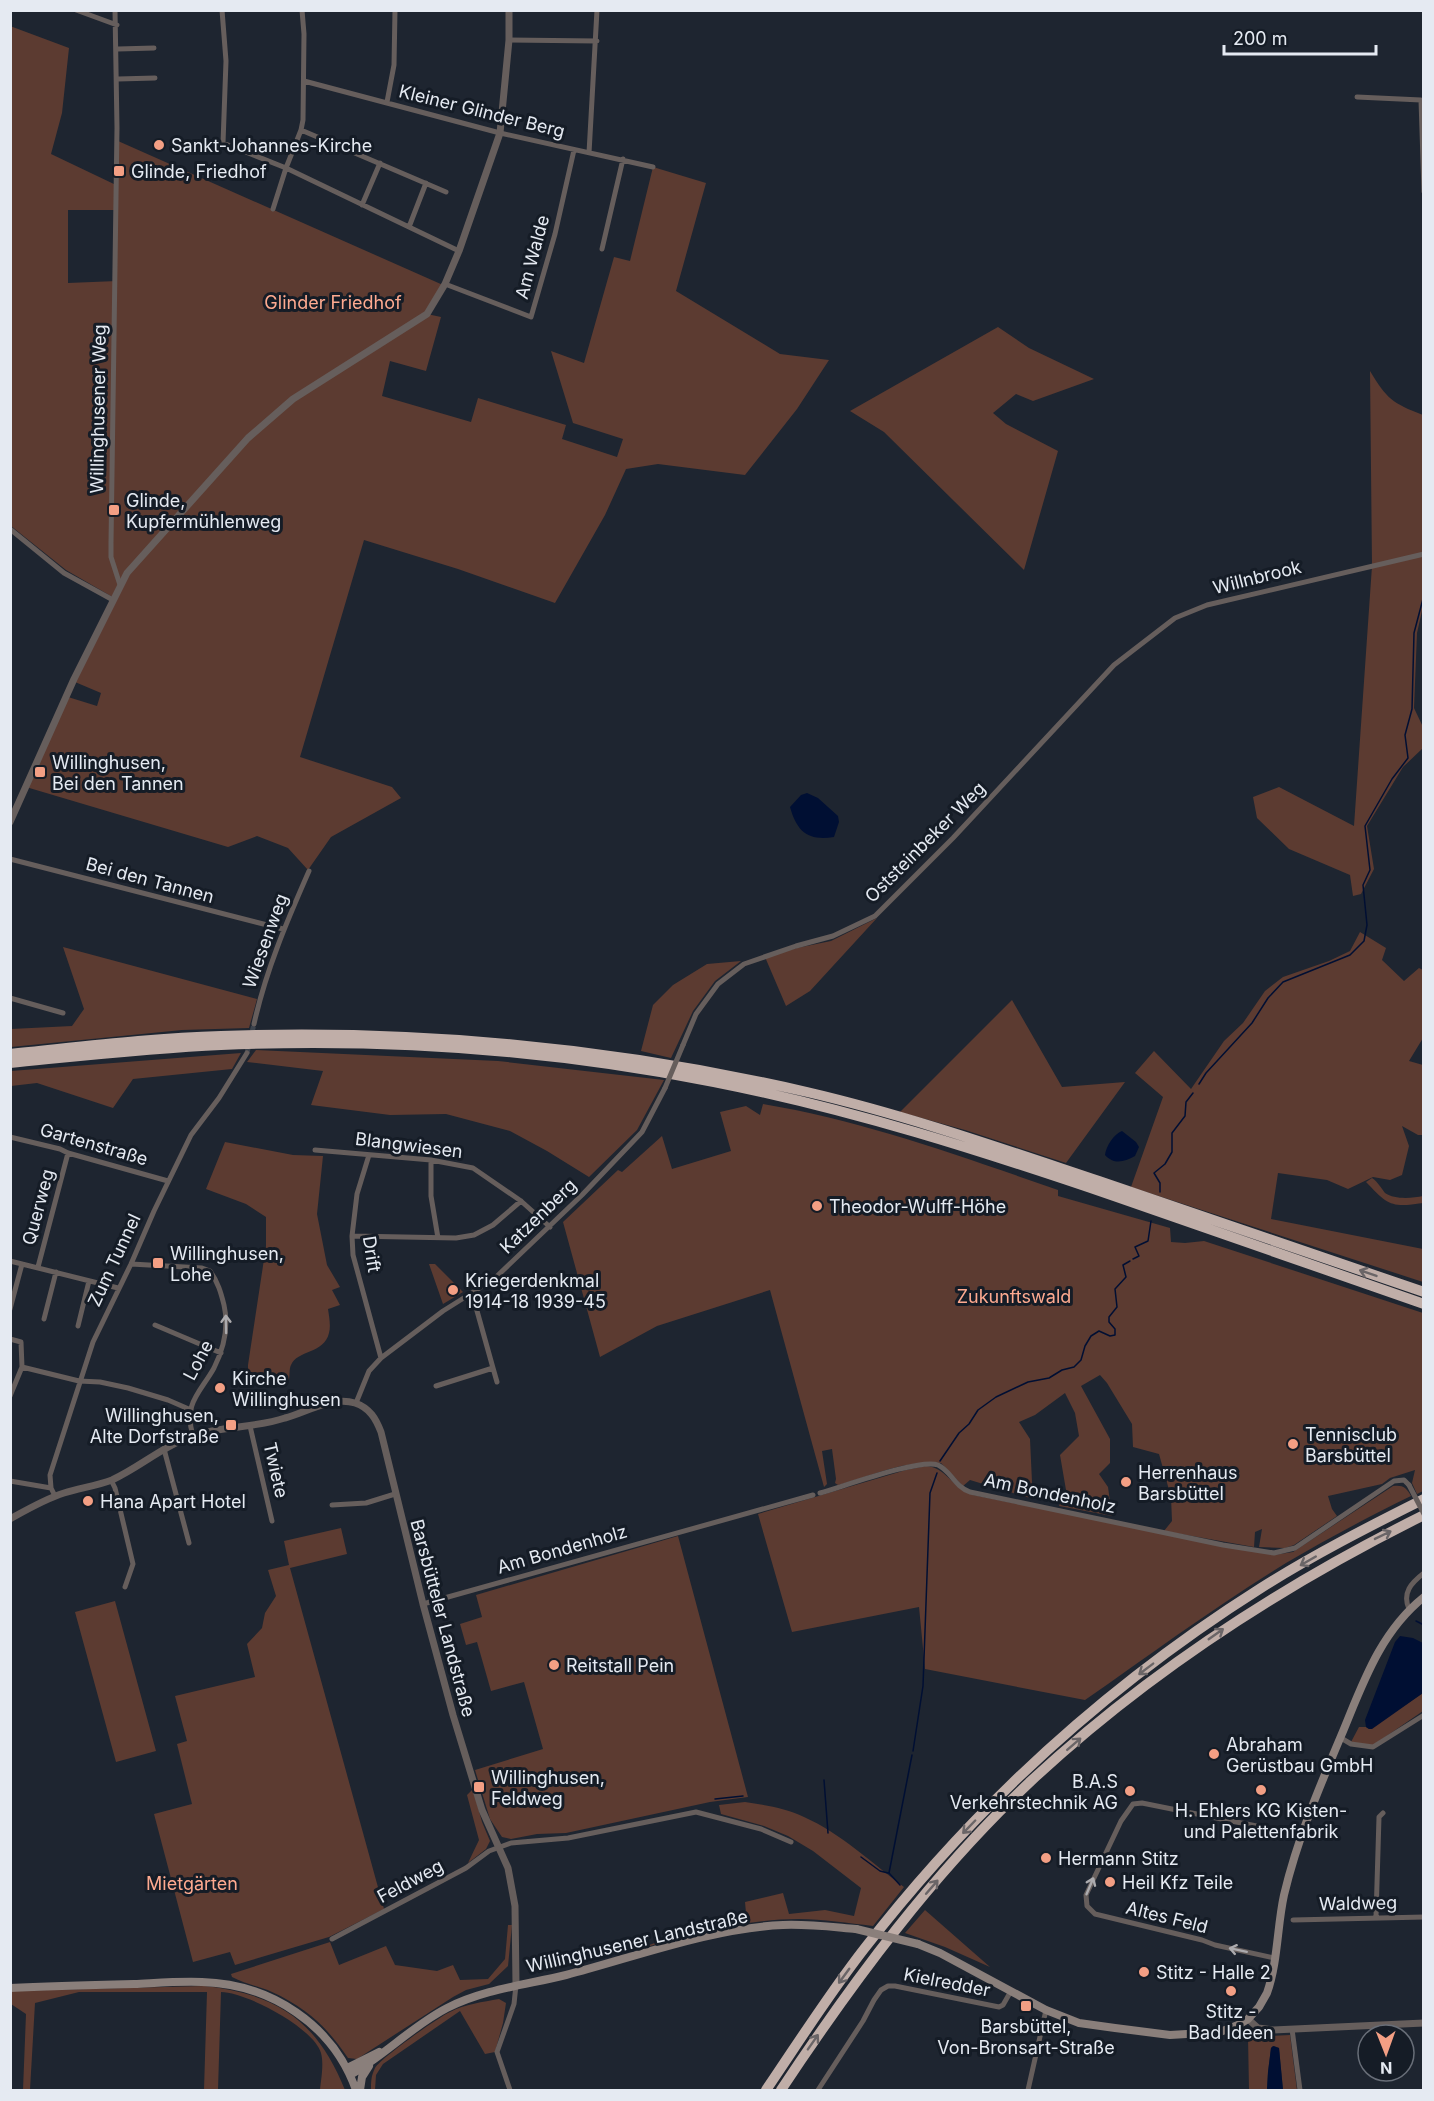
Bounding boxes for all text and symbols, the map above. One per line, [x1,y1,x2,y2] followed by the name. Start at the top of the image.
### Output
[1224,18,1376,56] scale bar
[1233,28,1288,49] text: 200 m
[397,80,567,142] street label: Kleiner Glinder Berg
[171,135,372,156] place label: Sankt-Johannes-Kirche
[152,138,166,152] marker: Sankt-Johannes-Kirche
[131,161,267,182] place label: Glinde, Friedhof
[112,164,126,178] marker: Glinde, Friedhof
[511,213,553,301] street label: Am Walde
[264,292,402,313] park label: Glinder Friedhof
[86,324,110,494] street label: Willinghusener Weg
[126,490,281,532] place label: Glinde, Kupfermühlenweg
[107,503,121,517] marker: Glinde, Kupfermühlenweg
[1211,556,1304,598] street label: Willnbrook
[52,752,184,794] place label: Willinghusen, Bei den Tannen
[33,765,47,779] marker: Willinghusen, Bei den Tannen
[861,778,989,906] street label: Oststeinbeker Weg
[84,853,216,907] street label: Bei den Tannen
[238,891,292,991] street label: Wiesenweg
[38,1119,150,1169] street label: Gartenstraße
[354,1128,464,1162] street label: Blangwiesen
[18,1167,58,1247] street label: Querweg
[495,1174,581,1258] street label: Katzenberg
[829,1196,1006,1217] place label: Theodor-Wulff-Höhe
[810,1199,824,1213] marker: Theodor-Wulff-Höhe
[83,1210,145,1310] street label: Zum Tunnel
[359,1234,385,1274] street label: Drift
[170,1243,284,1285] place label: Willinghusen, Lohe
[151,1256,165,1270] marker: Willinghusen, Lohe
[1359,1267,1378,1278] one-way arrow
[465,1270,606,1312] place label: Kriegerdenkmal 1914-18 1939-45
[446,1283,460,1297] marker: Kriegerdenkmal 1914-18 1939-45
[957,1286,1071,1307] park label: Zukunftswald
[220,1314,231,1334] one-way arrow
[179,1336,217,1384] street label: Lohe
[232,1368,341,1410] place label: Kirche Willinghusen
[213,1381,227,1395] marker: Kirche Willinghusen
[90,1405,219,1447] place label: Willinghusen, Alte Dorfstraße
[224,1418,238,1432] marker: Willinghusen, Alte Dorfstraße
[1305,1424,1397,1466] place label: Tennisclub Barsbüttel
[1286,1437,1300,1451] marker: Tennisclub Barsbüttel
[259,1440,293,1500] street label: Twiete
[1138,1462,1237,1504] place label: Herrenhaus Barsbüttel
[982,1469,1118,1517] street label: Am Bondenholz
[1119,1475,1133,1489] marker: Herrenhaus Barsbüttel
[100,1491,246,1512] place label: Hana Apart Hotel
[81,1494,95,1508] marker: Hana Apart Hotel
[406,1517,480,1719] street label: Barsbütteler Landstraße
[495,1520,629,1578] street label: Am Bondenholz
[1374,1529,1392,1540] one-way arrow
[1300,1555,1317,1567] one-way arrow
[1207,1628,1223,1640] one-way arrow
[566,1655,674,1676] place label: Reitstall Pein
[547,1658,561,1672] marker: Reitstall Pein
[1138,1663,1154,1675] one-way arrow
[1226,1734,1373,1776] place label: Abraham Gerüstbau GmbH
[1066,1737,1081,1751] one-way arrow
[1207,1747,1221,1761] marker: Abraham Gerüstbau GmbH
[491,1767,605,1809] place label: Willinghusen, Feldweg
[950,1771,1118,1813] place label: B.A.S Verkehrstechnik AG
[472,1780,486,1794] marker: Willinghusen, Feldweg
[1254,1783,1268,1797] marker: H. Ehlers KG Kisten- und Palettenfabrik
[1123,1784,1137,1798] marker: B.A.S Verkehrstechnik AG
[1175,1800,1347,1842] place label: H. Ehlers KG Kisten- und Palettenfabrik
[962,1819,977,1834] one-way arrow
[1058,1848,1179,1869] place label: Hermann Stitz
[1039,1851,1053,1865] marker: Hermann Stitz
[373,1855,447,1907] street label: Feldweg
[1122,1872,1233,1893] place label: Heil Kfz Teile
[146,1873,238,1894] park label: Mietgärten
[1103,1875,1117,1889] marker: Heil Kfz Teile
[1085,1877,1096,1896] one-way arrow
[925,1880,939,1895] one-way arrow
[1319,1892,1397,1914] street label: Waldweg
[1124,1897,1210,1937] street label: Altes Feld
[524,1905,750,1977] street label: Willinghusener Landstraße
[1229,1944,1248,1955] one-way arrow
[1156,1962,1271,1983] place label: Stitz - Halle 2
[902,1963,992,2001] street label: Kielredder
[1137,1965,1151,1979] marker: Stitz - Halle 2
[838,1968,851,1984] one-way arrow
[1224,1984,1238,1998] marker: Stitz - Bad Ideen
[1019,1999,1033,2013] marker: Barsbüttel, Von-Bronsart-Straße
[1188,2001,1274,2043] place label: Stitz - Bad Ideen
[937,2016,1115,2058] place label: Barsbüttel, Von-Bronsart-Straße
[1356,2023,1416,2083] north arrow
[807,2034,819,2050] one-way arrow
[1380,2058,1393,2078] text: N

